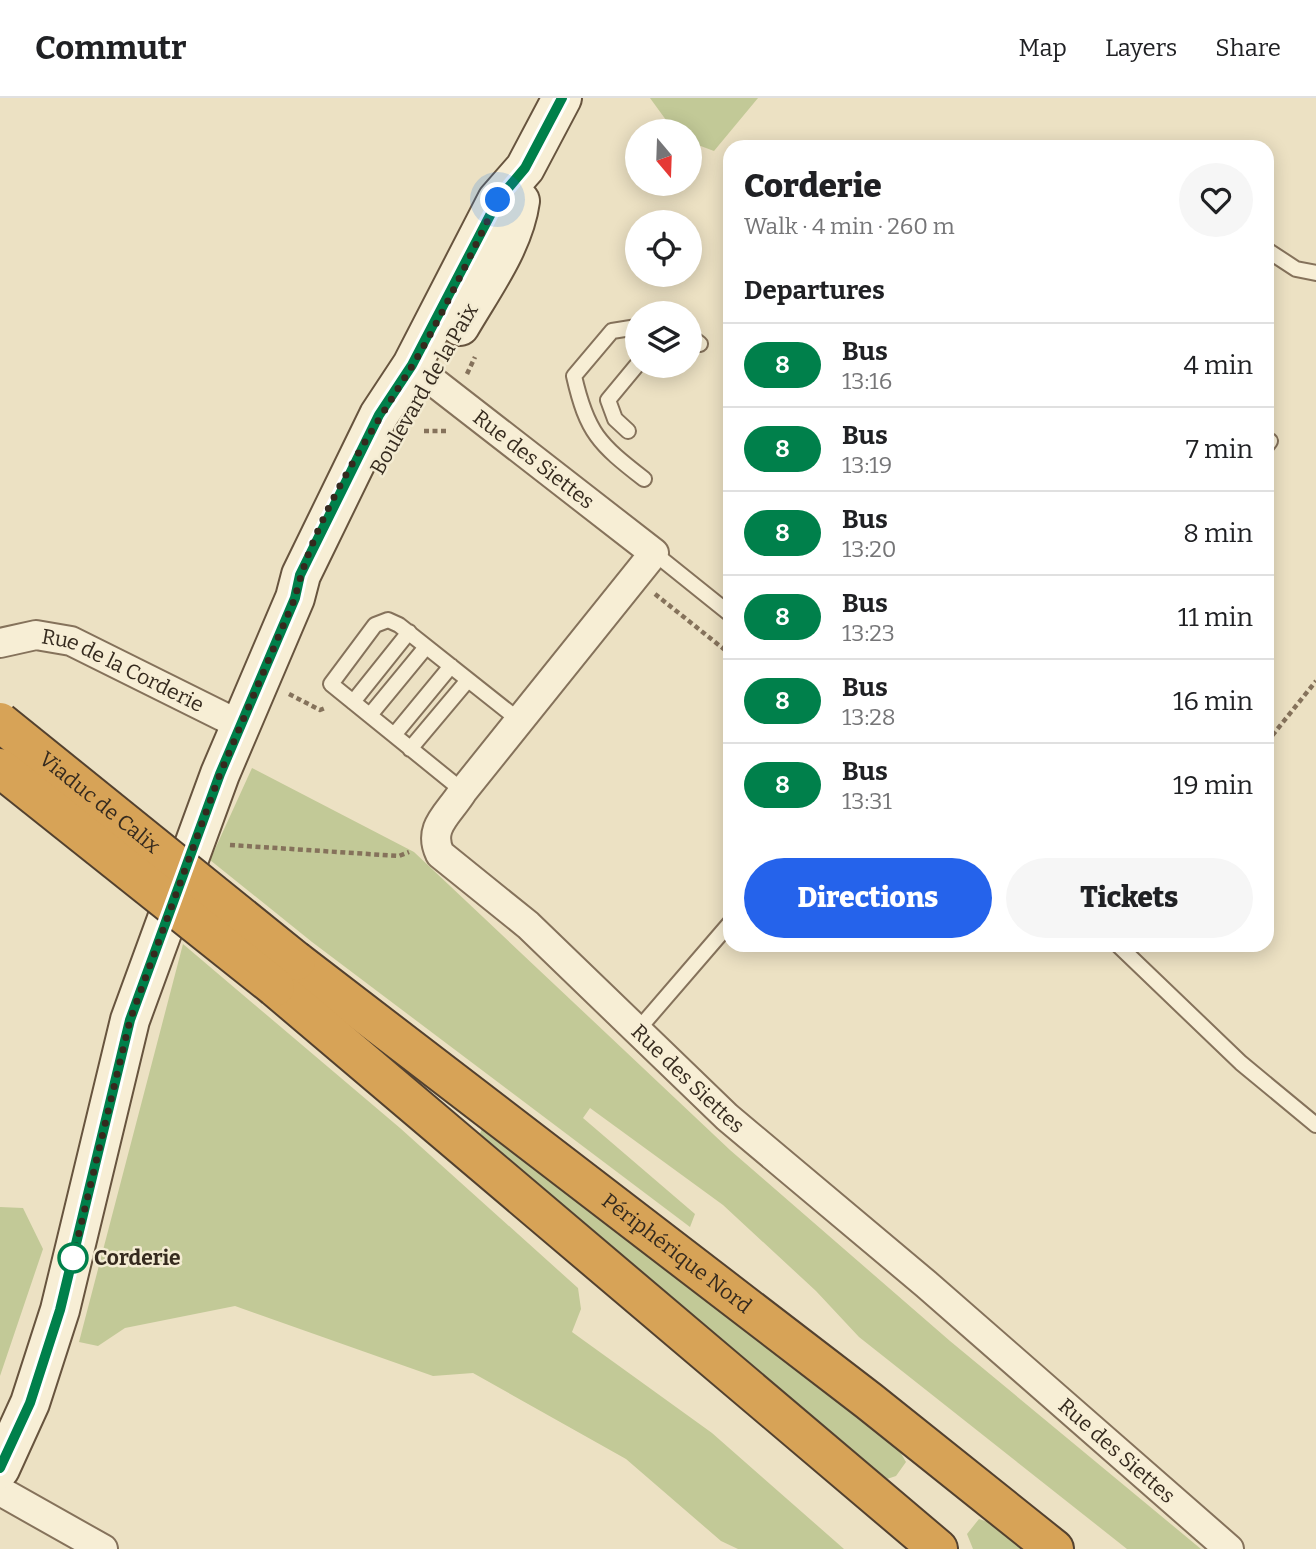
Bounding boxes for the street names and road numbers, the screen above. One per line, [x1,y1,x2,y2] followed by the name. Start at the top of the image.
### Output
[364,298,484,479] street label: Boulevard de la Paix
[468,404,599,515] street label: Rue des Siettes
[40,623,208,718] street label: Rue de la Corderie
[34,746,166,859] street label: Viaduc de Calix
[626,1019,750,1139] street label: Rue des Siettes
[597,1188,757,1319] street label: Périphérique Nord
[1053,1393,1180,1509] street label: Rue des Siettes

